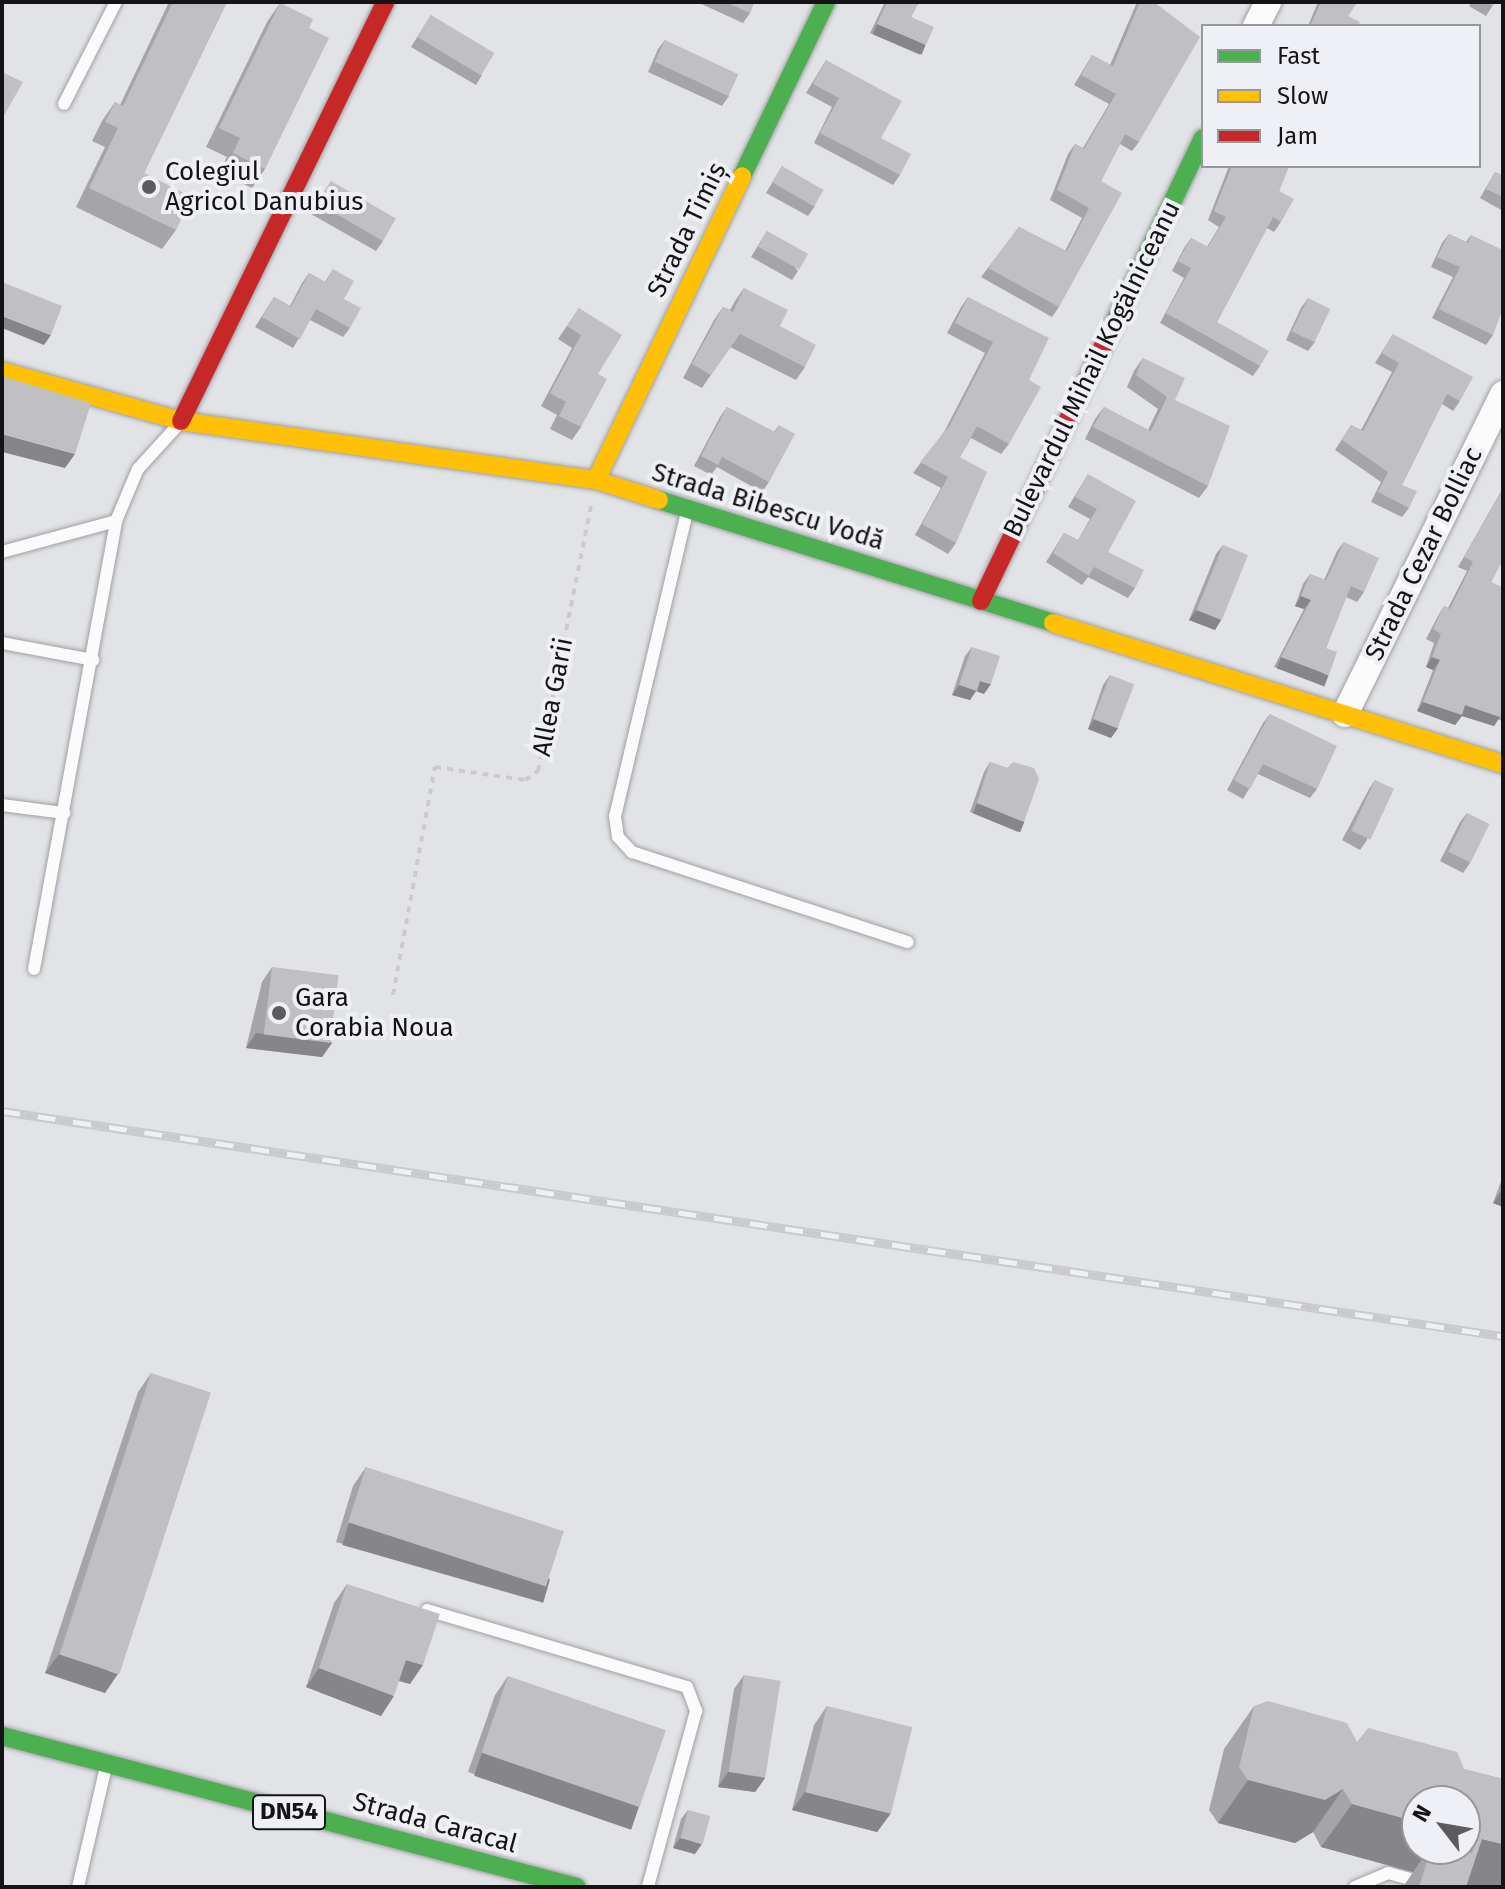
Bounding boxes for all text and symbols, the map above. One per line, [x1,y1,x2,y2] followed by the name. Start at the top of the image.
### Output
[1201,24,1481,168] legend
[1277,42,1320,70] text: Fast
[1277,82,1328,110] text: Slow
[1277,122,1318,150] text: Jam
[165,156,363,218] place label: Colegiul Agricol Danubius
[641,158,733,302] street label: Strada Timiș
[140,178,158,196] marker: Colegiul Agricol Danubius
[997,196,1187,542] street label: Bulevardul Mihail Kogălniceanu
[1359,442,1489,666] street label: Strada Cezar Bolliac
[648,457,888,557] street label: Strada Bibescu Vodă
[526,635,580,759] street label: Allea Garii
[295,982,454,1044] place label: Gara Corabia Noua
[270,1004,288,1022] marker: Gara Corabia Noua
[1401,1785,1481,1865] north arrow
[349,1786,521,1860] street label: Strada Caracal
[251,1792,327,1832] road number: DN54
[1406,1800,1437,1827] text: N

